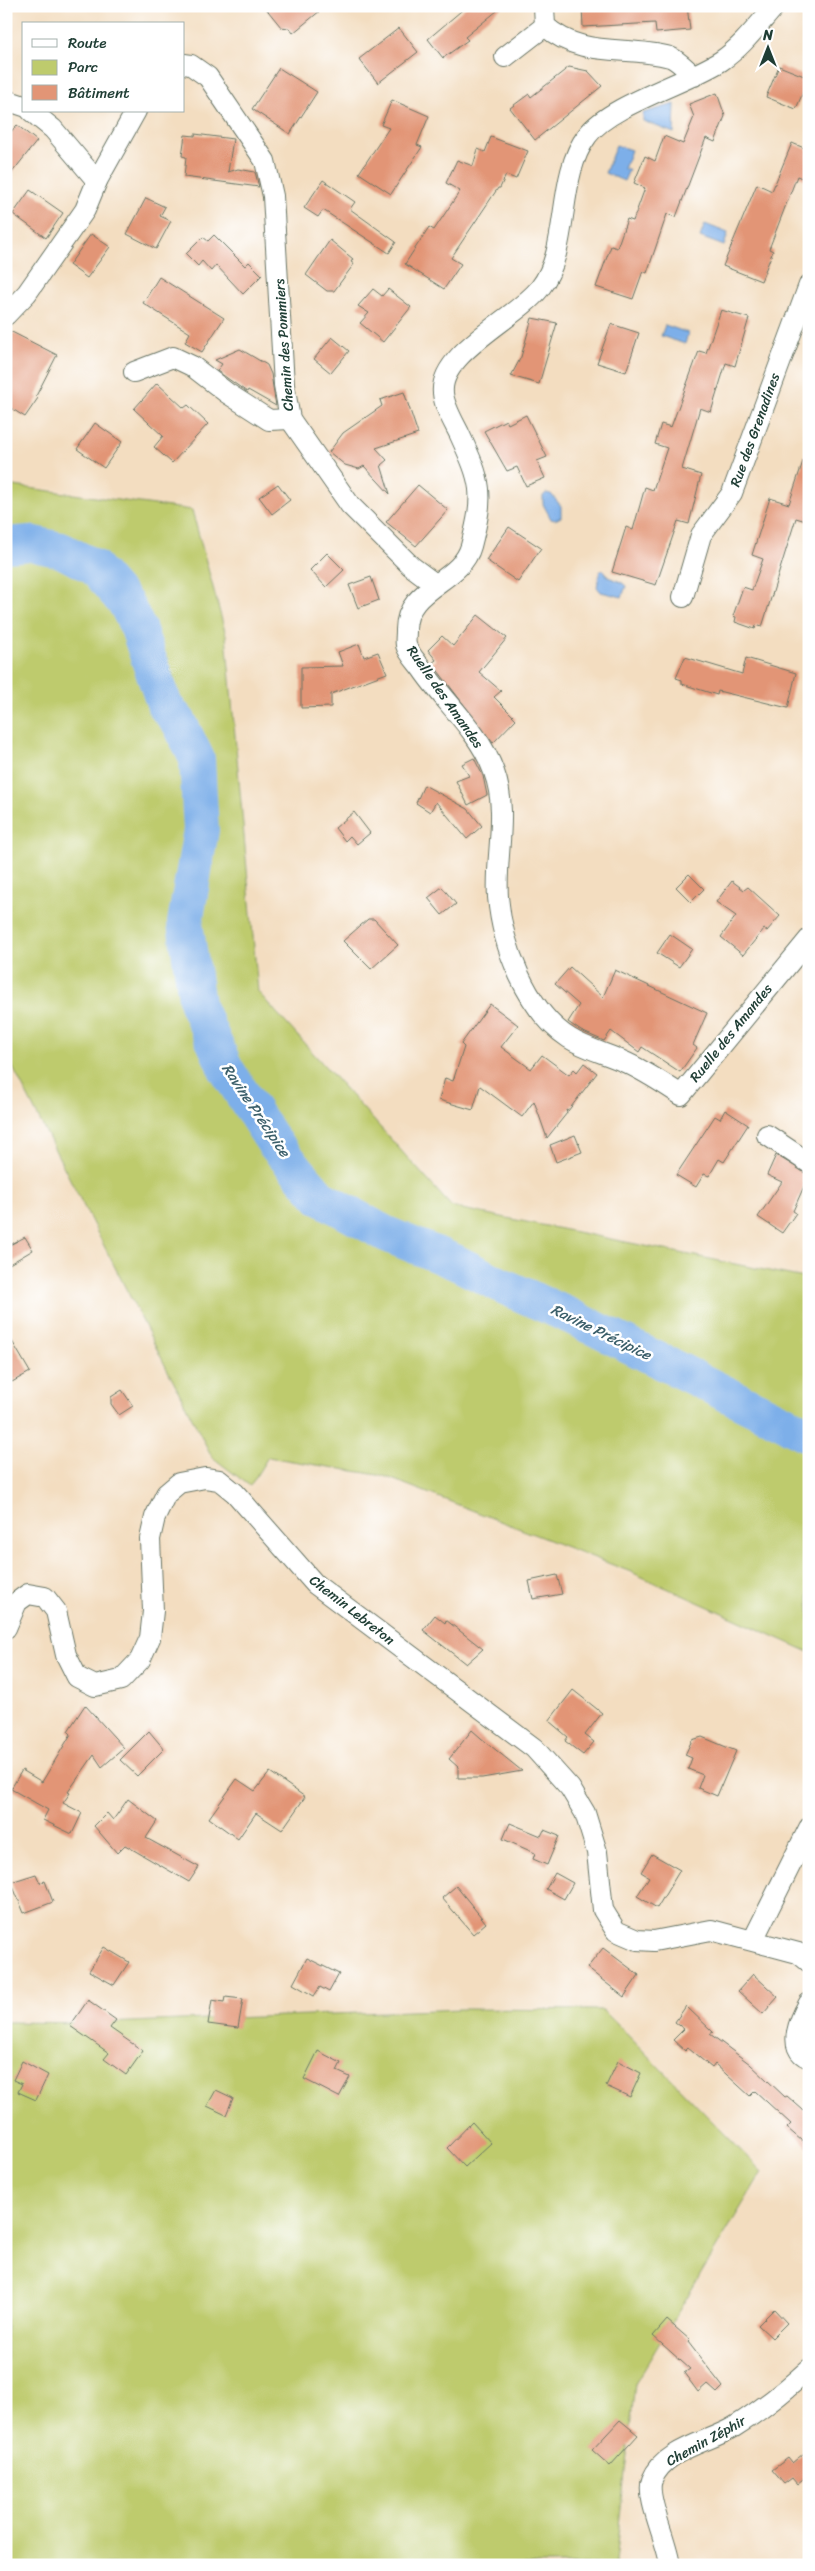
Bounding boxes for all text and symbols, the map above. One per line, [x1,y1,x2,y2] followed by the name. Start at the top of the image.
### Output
[22,22,185,112] legend
[742,22,792,72] north arrow
[762,23,773,48] text: N
[68,30,107,56] text: Route
[68,54,98,80] text: Parc
[68,80,130,106] text: Bâtiment
[267,278,301,412] street label: Chemin des Pommiers
[723,369,787,491] street label: Rue des Grenadines
[400,640,490,754] street label: Ruelle des Amandes
[683,978,779,1088] street label: Ruelle des Amandes
[215,1058,298,1164] water label: Ravine Précipice
[547,1297,657,1368] water label: Ravine Précipice
[304,1568,401,1652] street label: Chemin Lebreton
[661,2408,752,2473] street label: Chemin Zéphir

